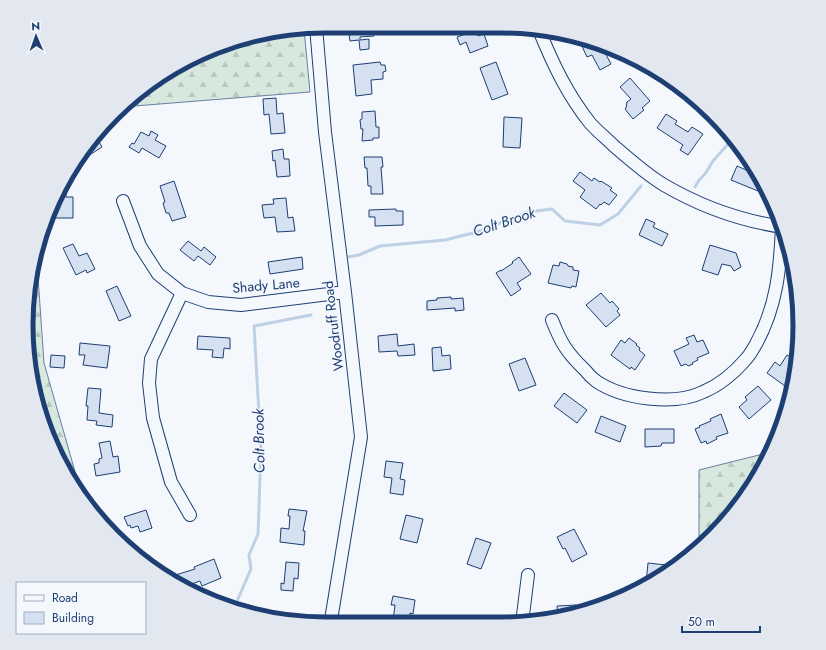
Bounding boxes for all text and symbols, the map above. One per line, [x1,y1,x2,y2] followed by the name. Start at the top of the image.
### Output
[16,16,56,56] north arrow
[31,18,40,34] text: N
[470,201,539,242] water label: Colt Brook
[231,272,301,298] street label: Shady Lane
[318,280,348,372] street label: Woodruff Road
[247,408,271,473] water label: Colt Brook
[16,582,146,634] legend
[52,589,78,607] text: Road
[682,608,760,634] scale bar
[52,609,94,627] text: Building
[688,613,715,631] text: 50 m

